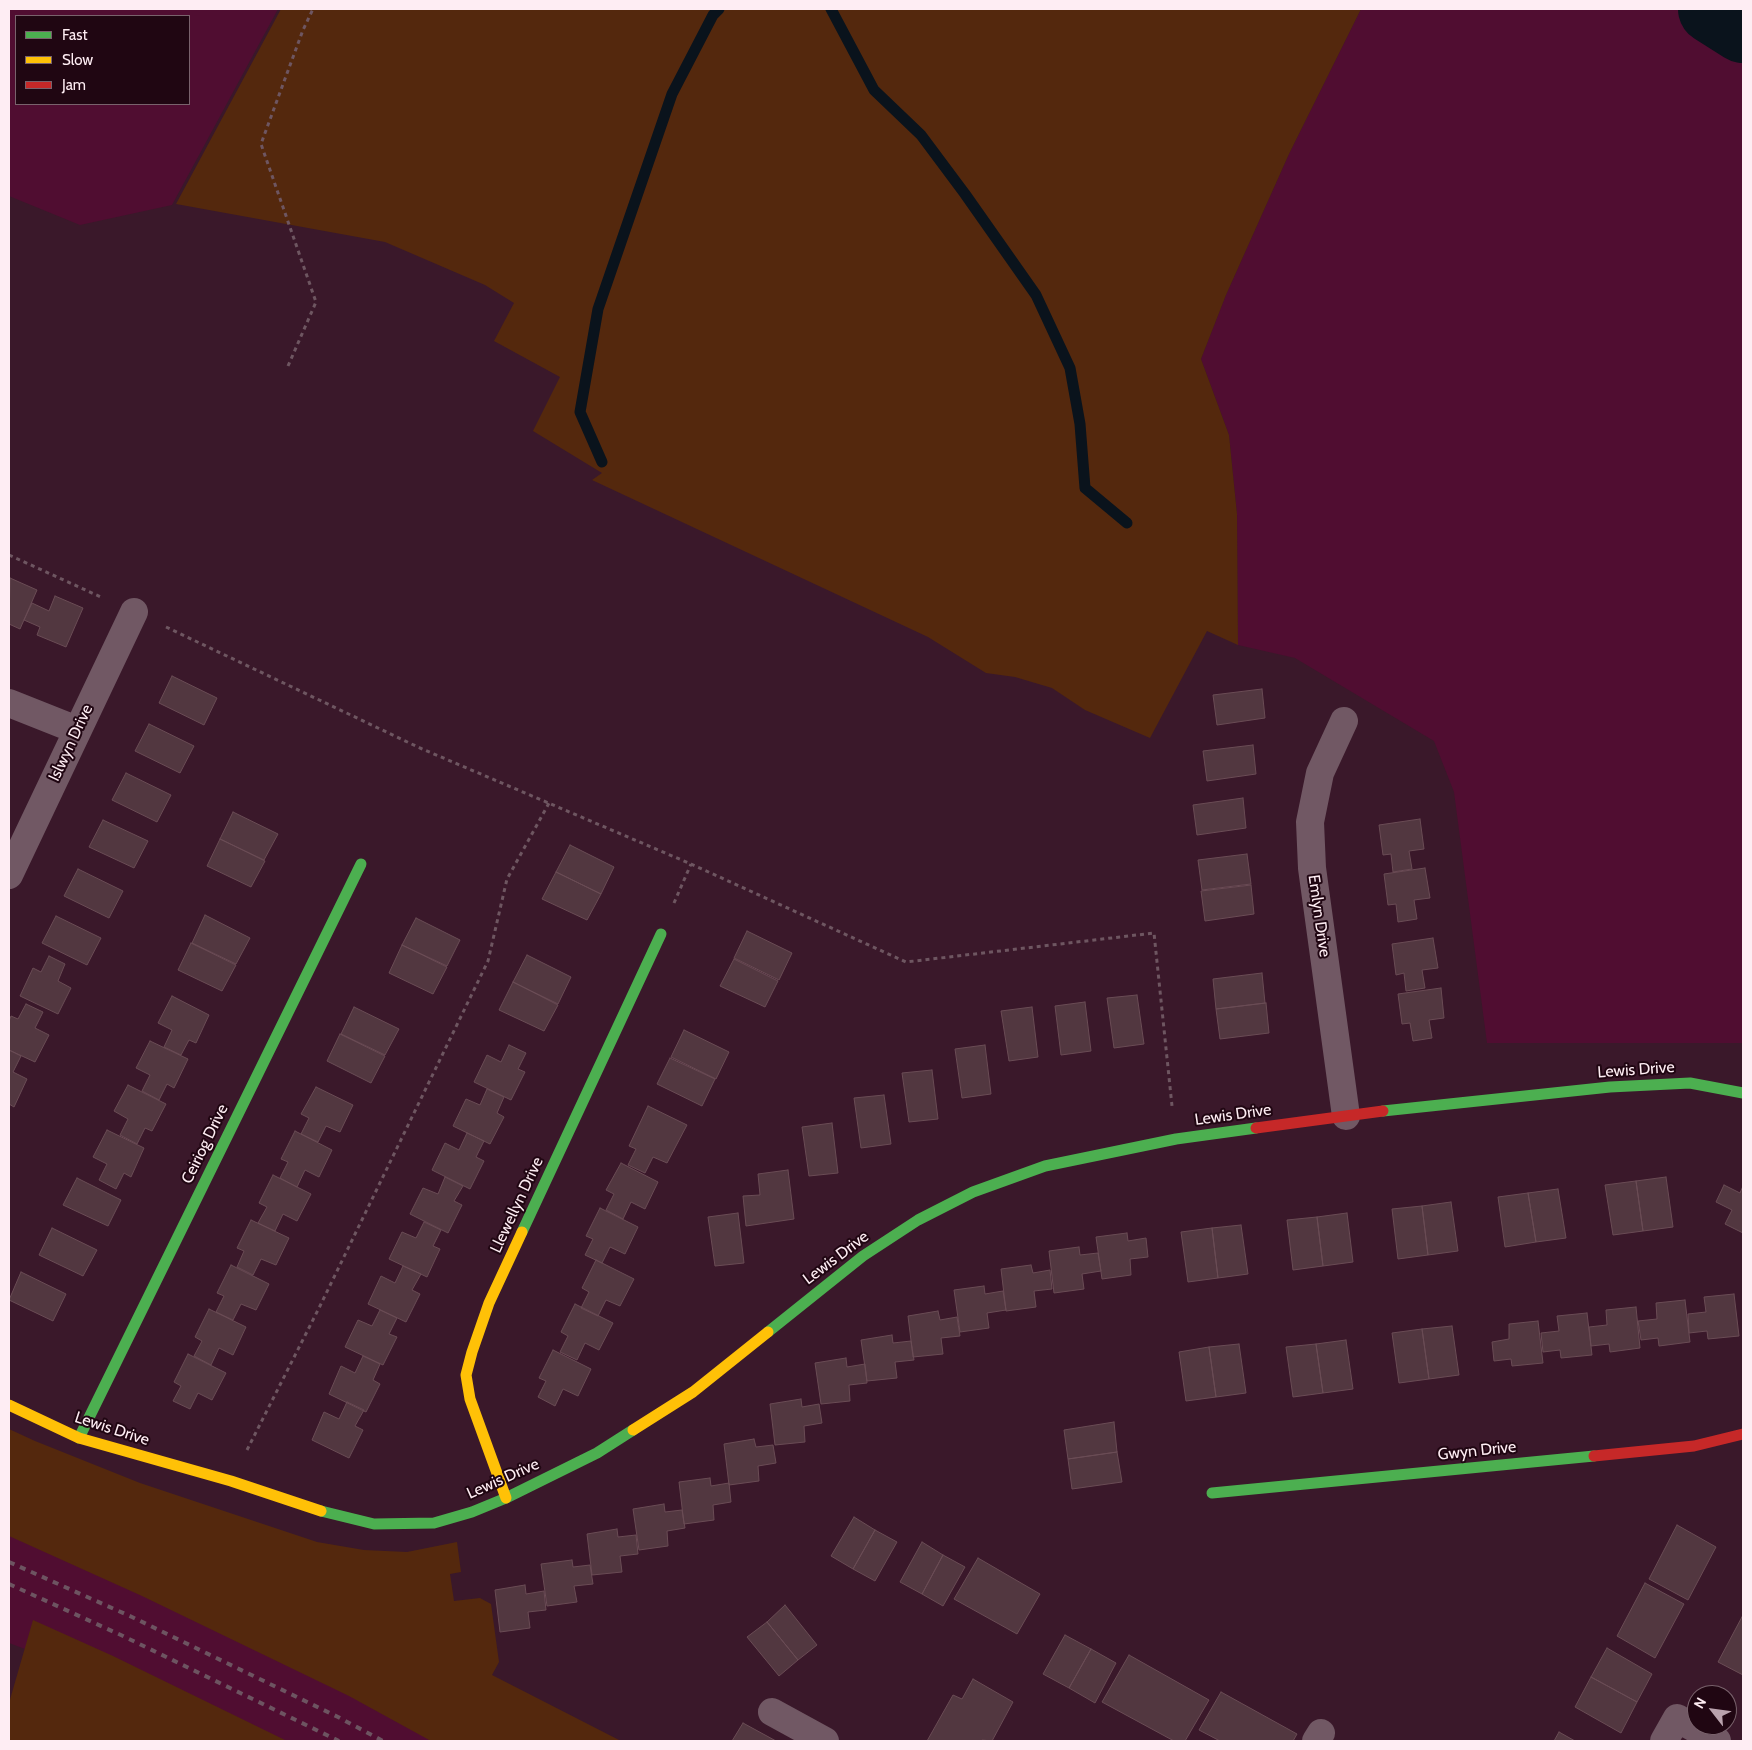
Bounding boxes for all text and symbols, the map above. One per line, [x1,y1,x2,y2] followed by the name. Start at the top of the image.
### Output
[15,15,190,105] legend
[62,26,87,44] text: Fast
[62,51,93,69] text: Slow
[62,76,86,94] text: Jam
[45,702,97,784] street label: Islwyn Drive
[1304,874,1334,958] street label: Emlyn Drive
[1597,1058,1675,1082] street label: Lewis Drive
[1193,1100,1273,1130] street label: Lewis Drive
[178,1101,232,1187] street label: Ceiriog Drive
[486,1154,548,1256] street label: Llewellyn Drive
[799,1227,873,1289] street label: Lewis Drive
[72,1408,152,1450] street label: Lewis Drive
[1437,1437,1517,1465] street label: Gwyn Drive
[464,1455,542,1503] street label: Lewis Drive
[1687,1685,1737,1735] north arrow
[1690,1694,1710,1712] text: N

